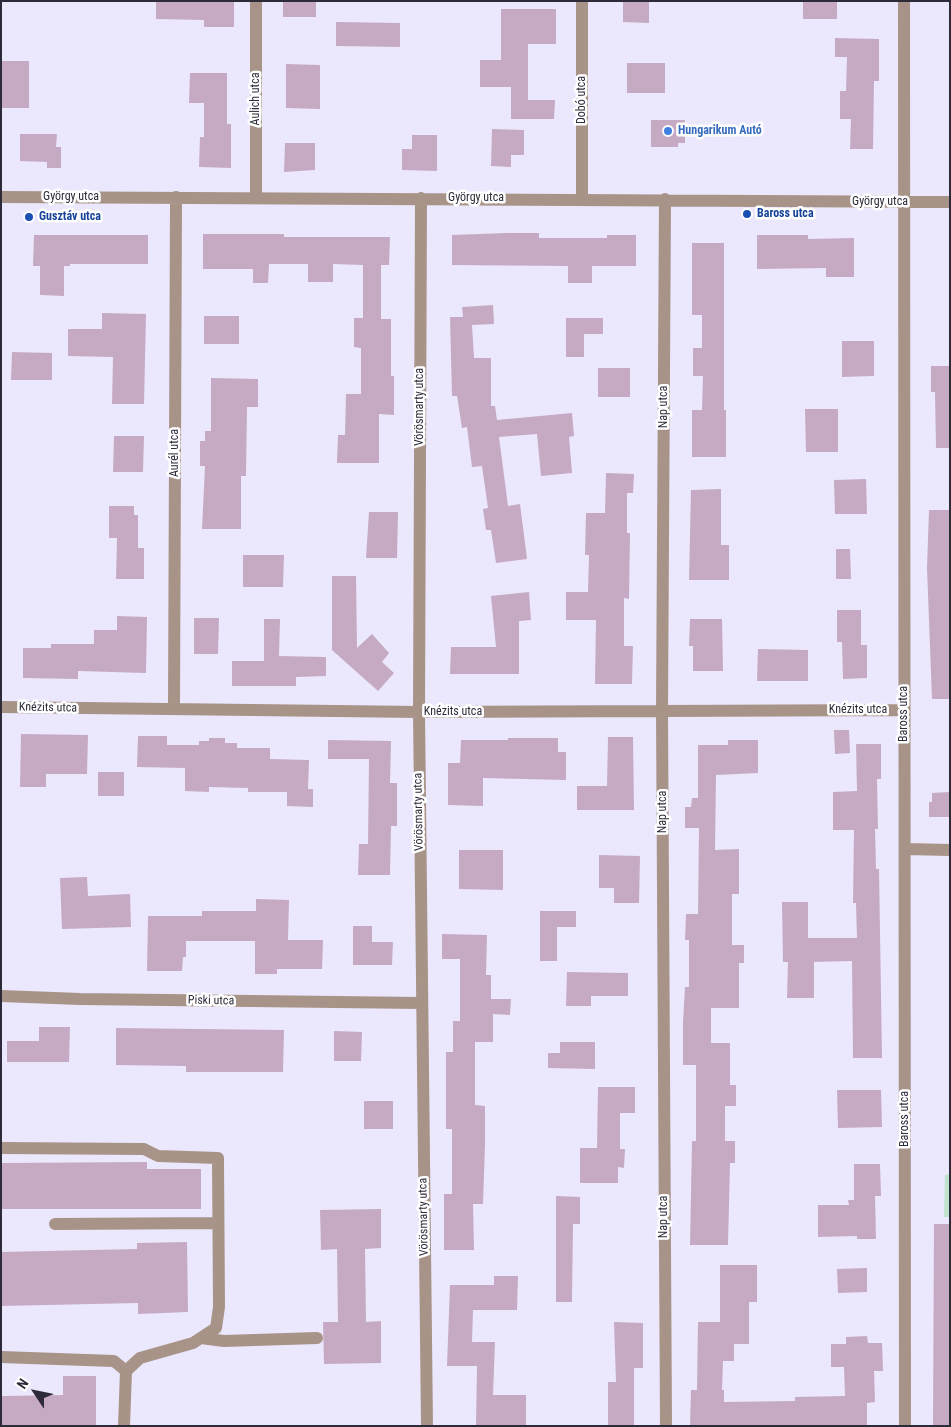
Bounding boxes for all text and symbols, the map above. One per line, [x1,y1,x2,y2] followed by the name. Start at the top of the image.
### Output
[249,73,263,125] street label: Aulich utca
[575,76,589,124] street label: Dobó utca
[678,124,762,138] place label: Hungarikum Autó
[662,125,674,137] marker: Hungarikum Autó
[43,190,99,204] street label: György utca
[448,191,504,205] street label: György utca
[852,195,908,209] street label: György utca
[757,207,814,221] place label: Baross utca
[741,208,753,220] marker: Baross utca
[39,210,101,224] place label: Gusztáv utca
[23,211,35,223] marker: Gusztáv utca
[413,368,427,446] street label: Vörösmarty utca
[657,386,671,428] street label: Nap utca
[168,429,182,477] street label: Aurél utca
[897,686,911,742] street label: Baross utca
[19,700,77,716] street label: Knézits utca
[829,703,887,717] street label: Knézits utca
[424,705,482,719] street label: Knézits utca
[411,773,427,851] street label: Vörösmarty utca
[656,791,670,833] street label: Nap utca
[188,993,234,1009] street label: Piski utca
[898,1091,912,1147] street label: Baross utca
[416,1178,432,1256] street label: Vörösmarty utca
[657,1196,671,1238] street label: Nap utca
[10,1367,60,1417] north arrow
[14,1376,32,1392] text: N

